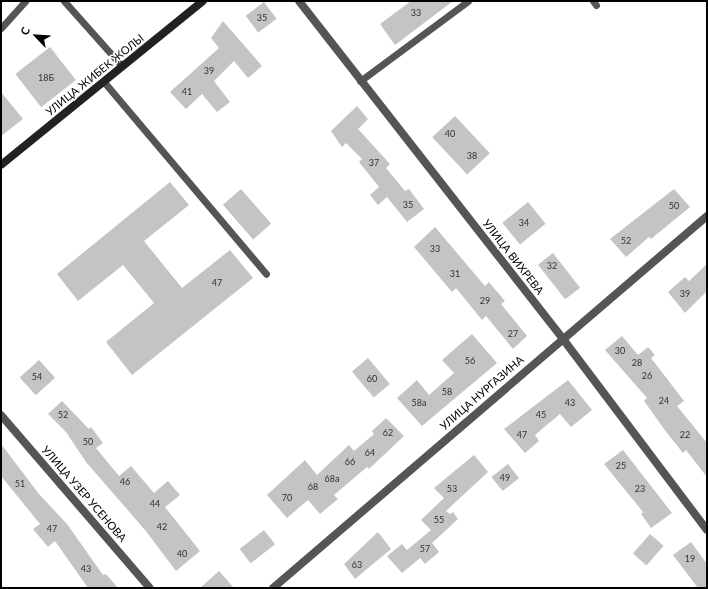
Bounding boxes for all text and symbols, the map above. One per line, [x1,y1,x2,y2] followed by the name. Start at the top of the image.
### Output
[411,8,421,18] house number: 33
[257,13,267,23] house number: 35
[16,16,56,56] north arrow
[17,25,32,37] text: С
[43,31,147,119] street label: УЛИЦА ЖИБЕК ЖОЛЫ
[204,66,214,76] house number: 39
[38,73,54,83] house number: 18Б
[182,87,192,97] house number: 41
[445,129,455,139] house number: 40
[467,151,477,161] house number: 38
[369,158,379,168] house number: 37
[403,200,413,210] house number: 35
[669,201,679,211] house number: 50
[480,217,546,297] street label: УЛИЦА ВИХРЕВА
[519,218,529,228] house number: 34
[621,236,631,246] house number: 52
[430,244,440,254] house number: 33
[547,261,557,271] house number: 32
[450,269,460,279] house number: 31
[212,278,222,288] house number: 47
[680,289,690,299] house number: 39
[480,296,490,306] house number: 29
[508,329,518,339] house number: 27
[615,346,625,356] house number: 30
[438,353,526,433] street label: УЛИЦА НУРГАЗИНА
[465,356,475,366] house number: 56
[632,358,642,368] house number: 28
[642,371,652,381] house number: 26
[32,372,42,382] house number: 54
[367,374,377,384] house number: 60
[442,387,452,397] house number: 58
[659,396,669,406] house number: 24
[412,398,426,408] house number: 58а
[565,398,575,408] house number: 43
[58,410,68,420] house number: 52
[536,410,546,420] house number: 45
[383,428,393,438] house number: 62
[517,430,527,440] house number: 47
[680,430,690,440] house number: 22
[83,437,93,447] house number: 50
[39,444,129,544] street label: УЛИЦА УЗЕР УСЕНОВА
[365,448,375,458] house number: 64
[345,457,355,467] house number: 66
[616,461,626,471] house number: 25
[500,473,510,483] house number: 49
[325,474,339,484] house number: 68а
[120,477,130,487] house number: 46
[15,479,25,489] house number: 51
[308,482,318,492] house number: 68
[447,484,457,494] house number: 53
[635,484,645,494] house number: 23
[282,493,292,503] house number: 70
[150,499,160,509] house number: 44
[434,515,444,525] house number: 55
[157,522,167,532] house number: 42
[47,524,57,534] house number: 47
[420,544,430,554] house number: 57
[177,549,187,559] house number: 40
[685,554,695,564] house number: 19
[352,560,362,570] house number: 63
[81,564,91,574] house number: 43

